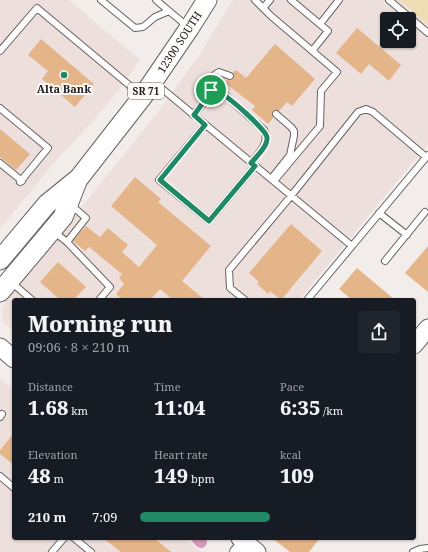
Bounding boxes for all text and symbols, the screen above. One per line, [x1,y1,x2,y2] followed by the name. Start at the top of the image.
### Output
[153,8,205,76] street label: 12300 SOUTH
[380,12,416,48] map controls
[380,12,416,48] button: locate
[59,70,69,80] marker: Alta Bank
[194,73,228,107] pin
[200,79,222,101] icon: arrive
[37,81,91,96] place label: Alta Bank
[128,83,164,99] road number: SR 71
[28,308,173,338] text: Morning run
[358,311,400,353] button: share
[28,338,130,356] text: 09:06 · 8 × 210 m
[28,379,73,394] text: Distance
[154,379,181,394] text: Time
[280,379,304,394] text: Pace
[28,394,68,421] text: 1.68
[154,394,206,421] text: 11:04
[280,394,320,421] text: 6:35
[68,403,88,418] text: km
[320,403,343,418] text: /km
[28,447,78,462] text: Elevation
[154,447,208,462] text: Heart rate
[280,447,301,462] text: kcal
[28,462,51,489] text: 48
[154,462,188,489] text: 149
[280,462,314,489] text: 109
[51,471,64,486] text: m
[188,471,215,486] text: bpm
[28,508,66,526] text: 210 m
[92,508,118,526] text: 7:09

